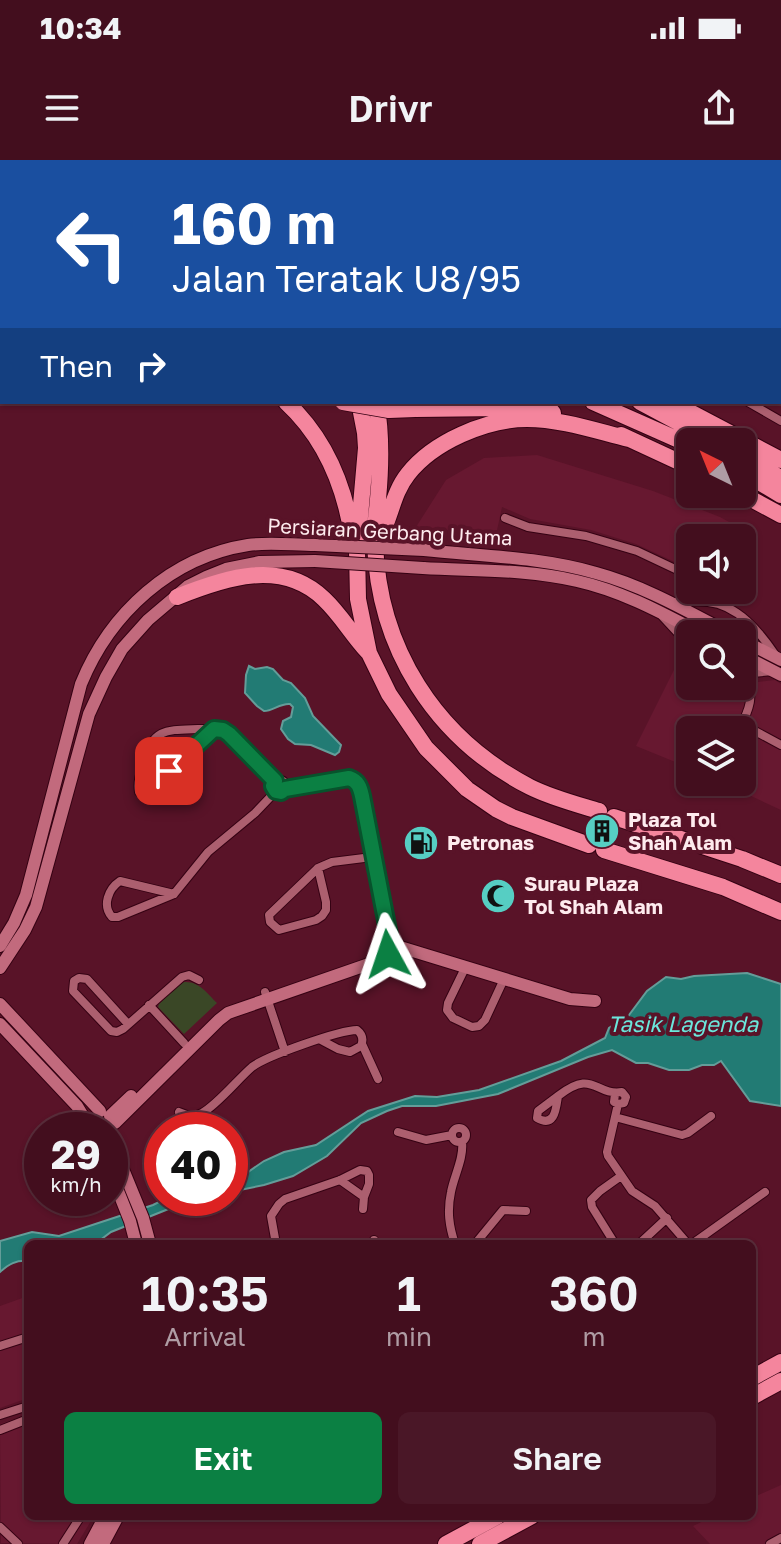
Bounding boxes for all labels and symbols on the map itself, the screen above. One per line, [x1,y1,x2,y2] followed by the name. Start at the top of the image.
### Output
[676,428,756,508] north arrow
[267,513,513,549] street label: Persiaran Gerbang Utama
[135,737,203,805] pin
[628,807,732,854] place label: Plaza Tol Shah Alam
[583,812,621,850] building icon: Plaza Tol Shah Alam
[402,824,440,862] fuel station icon: Petronas
[447,830,534,854] place label: Petronas
[524,871,663,918] place label: Surau Plaza Tol Shah Alam
[479,877,517,915] mosque icon: Surau Plaza Tol Shah Alam
[346,912,430,996] position arrow
[608,1010,760,1037] water label: Tasik Lagenda
[144,1112,248,1216] speed limit sign: 40

